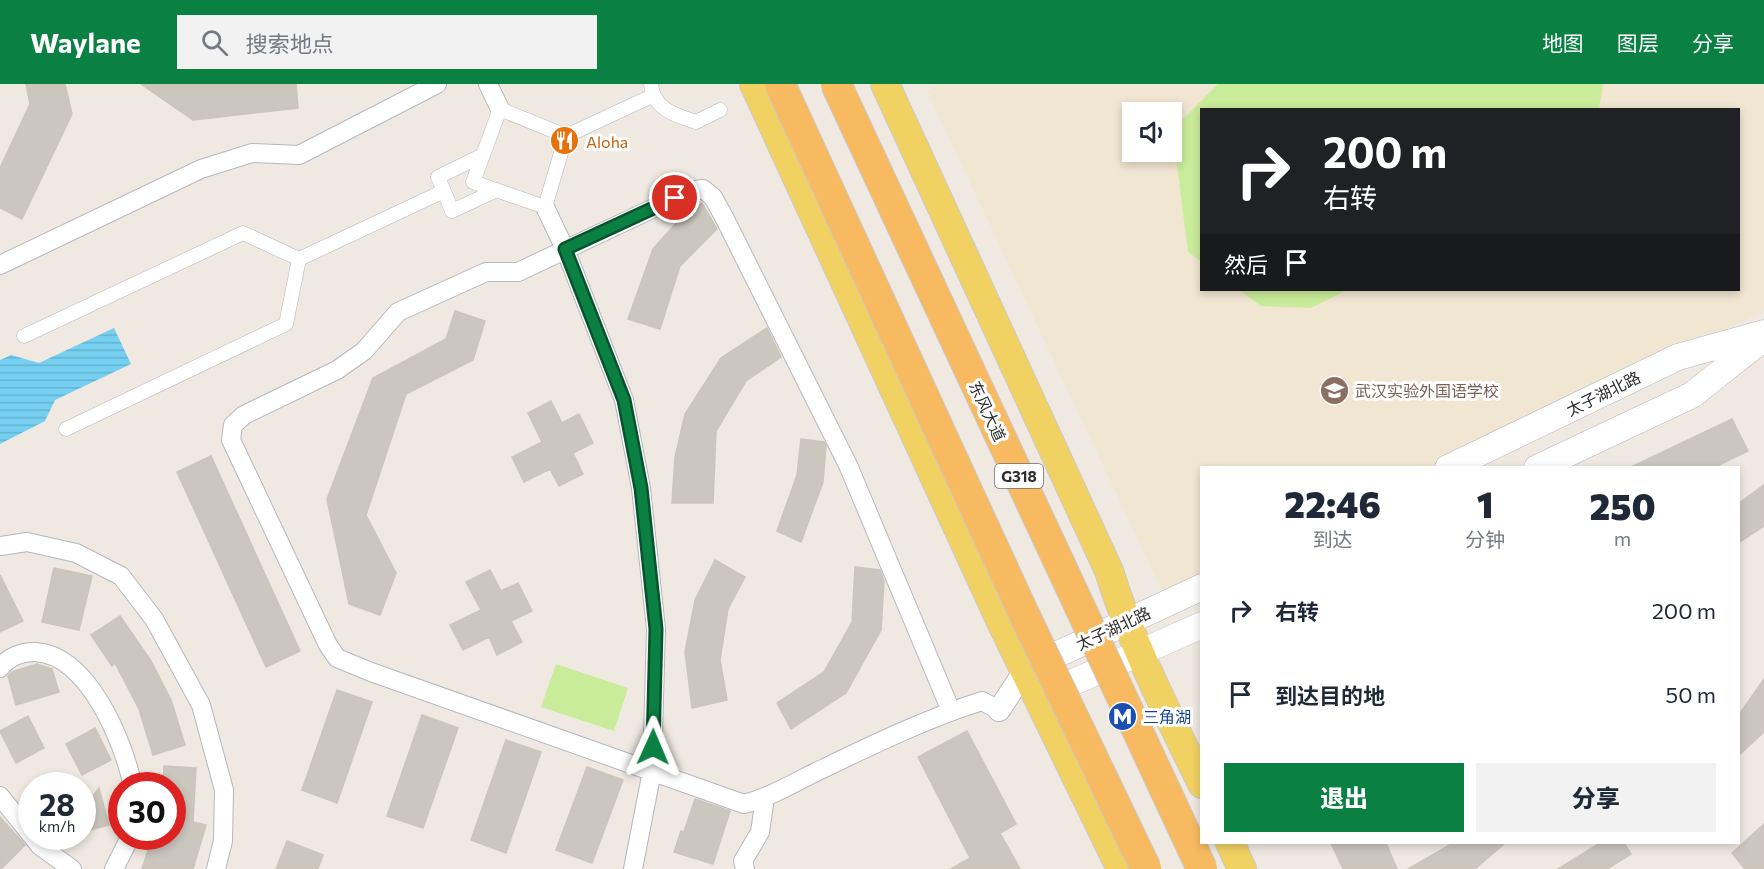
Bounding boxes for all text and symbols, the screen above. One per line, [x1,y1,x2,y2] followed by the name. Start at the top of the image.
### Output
[177,15,597,69] search box
[30,25,141,59] text: Waylane
[198,26,231,59] icon: search
[246,30,334,57] text: 搜索地点
[1542,30,1584,55] text: 地图
[1617,30,1659,55] text: 图层
[1692,30,1734,55] text: 分享
[1122,102,1182,162] map controls
[1122,102,1182,162] button: sound
[549,125,581,157] restaurant icon: Aloha
[1323,125,1447,177] text: 200 m
[586,132,628,151] place label: Aloha
[1224,132,1302,210] icon: right
[649,172,700,223] pin
[658,181,691,214] icon: arrive
[1323,181,1377,214] text: 右转
[1280,246,1313,279] icon: arrive
[1224,251,1268,278] text: 然后
[1563,367,1643,419] street label: 太子湖北路
[1318,374,1350,406] school or university icon: 武汉实验外国语学校
[966,378,1010,444] street label: 东风大道
[1355,381,1499,400] place label: 武汉实验外国语学校
[995,464,1043,488] road number: G318
[1284,481,1381,525] text: 22:46
[1477,481,1494,525] text: 1
[1589,483,1656,527] text: 250
[1614,526,1631,550] text: m
[1313,527,1353,551] text: 到达
[1465,527,1505,551] text: 分钟
[1224,594,1257,627] icon: right
[1652,597,1716,624] text: 200 m
[1275,598,1319,625] text: 右转
[1073,602,1153,654] street label: 太子湖北路
[1224,678,1257,711] icon: arrive
[1666,681,1716,708] text: 50 m
[1275,682,1385,709] text: 到达目的地
[1106,700,1138,732] metro station icon: 三角湖
[1143,707,1191,726] place label: 三角湖
[621,715,685,779] position arrow
[1224,763,1464,832] button: 退出
[1476,763,1716,832] button: 分享
[108,772,186,850] speed limit sign: 30
[39,785,75,822] text: 28
[39,817,75,835] text: km/h

